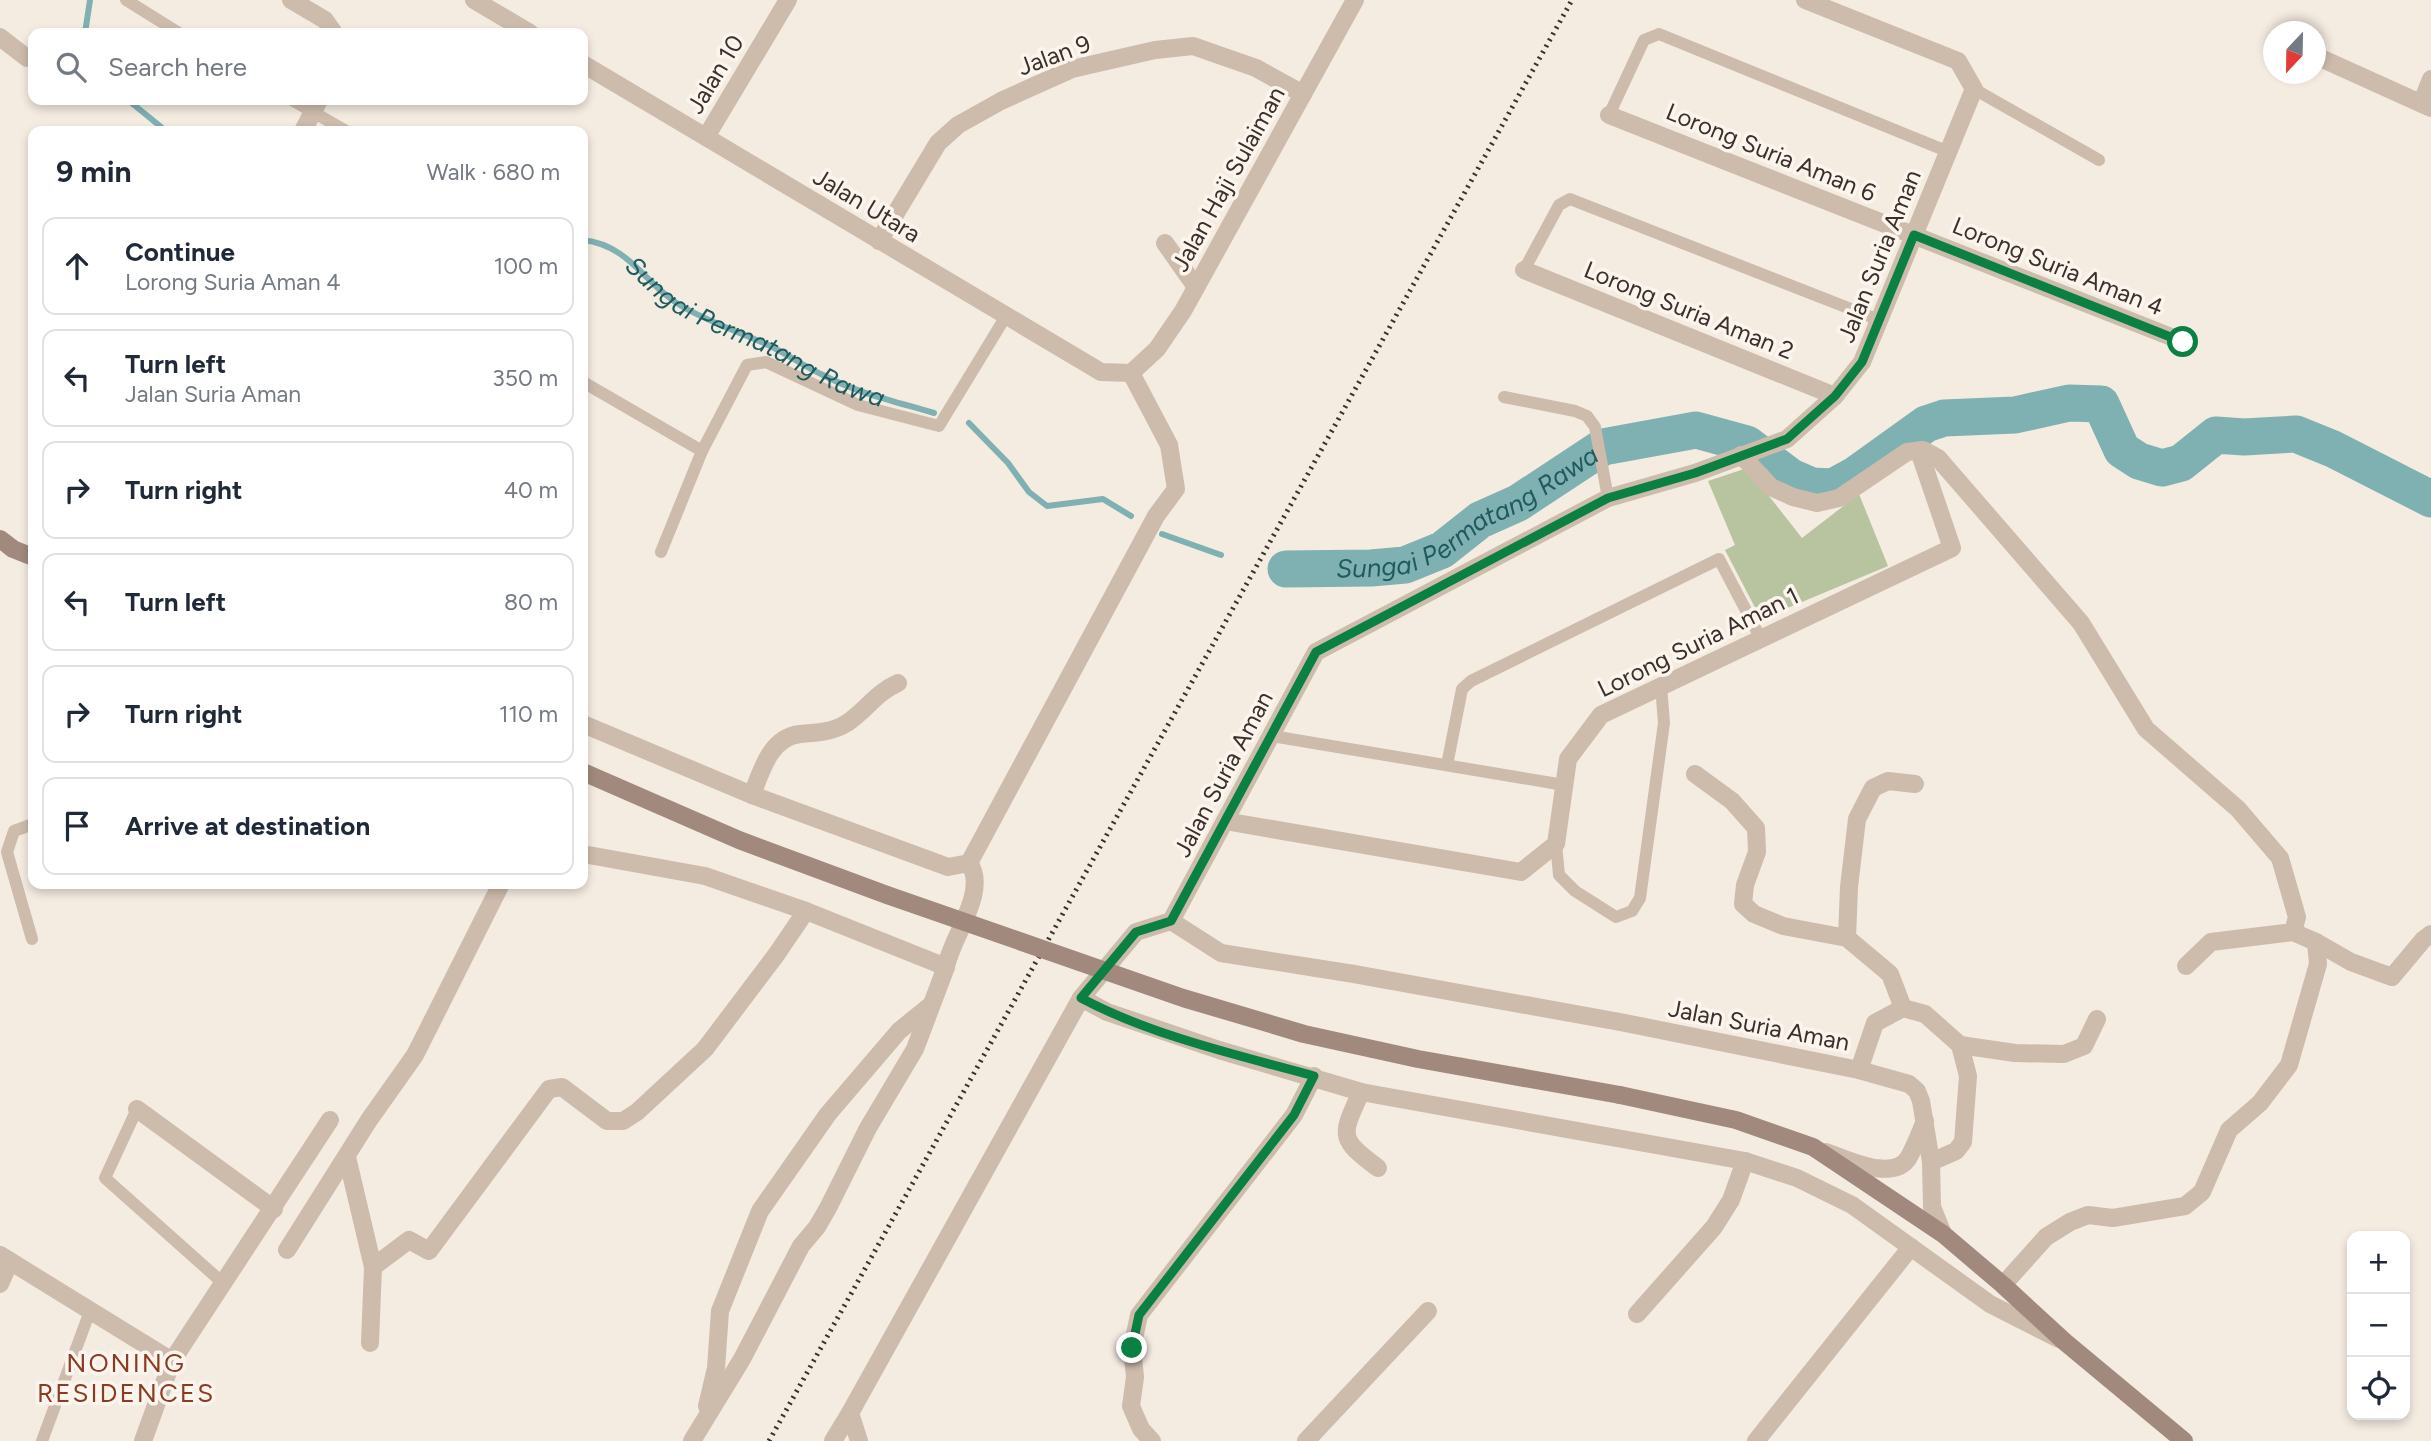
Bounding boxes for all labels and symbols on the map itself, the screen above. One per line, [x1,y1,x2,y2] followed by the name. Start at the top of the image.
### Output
[2263,21,2326,84] north arrow
[680,29,750,119] street label: Jalan 10
[1014,29,1094,81] street label: Jalan 9
[1165,81,1291,277] street label: Jalan Haji Sulaiman
[1662,97,1880,207] street label: Lorong Suria Aman 6
[808,162,926,248] street label: Jalan Utara
[1831,165,1927,347] street label: Jalan Suria Aman
[1948,210,2168,322] street label: Lorong Suria Aman 4
[619,249,889,414] water label: Sungai Permatang Rawa
[1580,255,1798,365] street label: Lorong Suria Aman 2
[2167,326,2198,357] route start
[1336,439,1604,584] water label: Sungai Permatang Rawa
[1593,581,1803,703] street label: Lorong Suria Aman 1
[1167,686,1279,862] street label: Jalan Suria Aman
[1666,993,1852,1057] street label: Jalan Suria Aman
[1116,1332,1147,1363] route end
[37,1347,215,1409] district label: NONING RESIDENCES

